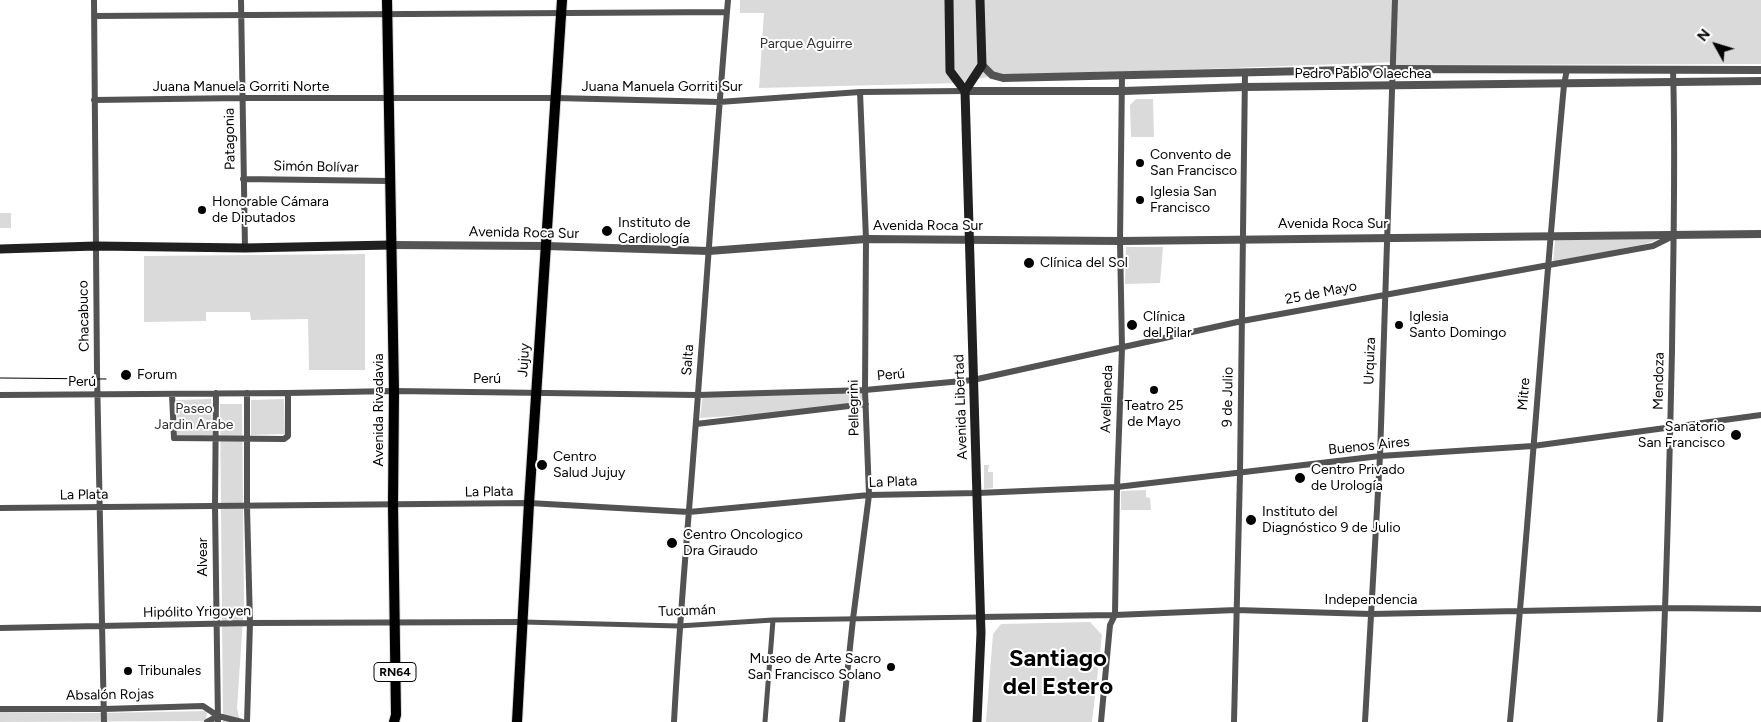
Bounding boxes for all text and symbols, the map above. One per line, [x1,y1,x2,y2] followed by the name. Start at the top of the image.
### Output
[1691,20,1741,70] north arrow
[1694,26,1714,45] text: N
[760,36,852,52] park label: Parque Aguirre
[1295,66,1431,82] street label: Pedro Pablo Olaechea
[153,79,329,95] street label: Juana Manuela Gorriti Norte
[581,79,743,95] street label: Juana Manuela Gorriti Sur
[221,108,239,170] street label: Patagonia
[1150,147,1237,180] place label: Convento de San Francisco
[1134,157,1146,169] marker: Convento de San Francisco
[273,158,359,176] street label: Simón Bolívar
[1150,184,1217,216] place label: Iglesia San Francisco
[212,194,329,226] place label: Honorable Cámara de Diputados
[1134,194,1146,206] marker: Iglesia San Francisco
[196,204,208,216] marker: Honorable Cámara de Diputados
[618,215,690,248] place label: Instituto de Cardiología
[1278,216,1388,232] street label: Avenida Roca Sur
[873,218,983,234] street label: Avenida Roca Sur
[469,224,579,242] street label: Avenida Roca Sur
[600,224,614,238] marker: Instituto de Cardiología
[1040,255,1128,271] place label: Clínica del Sol
[1022,256,1036,270] marker: Clínica del Sol
[1284,278,1358,308] street label: 25 de Mayo
[75,280,93,352] street label: Chacabuco
[1143,309,1192,342] place label: Clínica del Pilar
[1409,309,1506,342] place label: Iglesia Santo Domingo
[1125,318,1139,332] marker: Clínica del Pilar
[1393,319,1405,331] marker: Iglesia Santo Domingo
[1361,337,1379,385] street label: Urquiza
[514,342,534,378] street label: Jujuy
[679,344,697,376] street label: Salta
[1650,352,1668,410] street label: Mendoza
[371,353,387,467] street label: Avenida Rivadavia
[951,354,971,460] street label: Avenida Libertad
[876,365,906,385] street label: Perú
[1097,365,1117,433] street label: Avellaneda
[137,367,177,383] place label: Forum
[1219,367,1237,427] street label: 9 de Julio
[119,368,133,382] marker: Forum
[473,371,501,387] street label: Perú
[68,374,96,390] street label: Perú
[1514,377,1534,411] street label: Mitre
[845,380,863,436] street label: Pellegrini
[1148,384,1160,396] marker: Teatro 25 de Mayo
[1124,398,1184,431] place label: Teatro 25 de Mayo
[154,401,234,434] park label: Paseo Jardin Arabe
[1638,419,1725,452] place label: Sanatorio San Francisco
[1729,428,1743,442] marker: Sanatorio San Francisco
[1328,433,1410,459] street label: Buenos Aires
[553,449,625,482] place label: Centro Salud Jujuy
[535,458,549,472] marker: Centro Salud Jujuy
[1311,462,1405,494] place label: Centro Privado de Urología
[1293,471,1307,485] marker: Centro Privado de Urología
[868,473,918,491] street label: La Plata
[465,483,513,501] street label: La Plata
[60,486,108,504] street label: La Plata
[1262,504,1401,536] place label: Instituto del Diagnóstico 9 de Julio
[1244,513,1258,527] marker: Instituto del Diagnóstico 9 de Julio
[683,527,803,560] place label: Centro Oncologico Dra Giraudo
[665,536,679,550] marker: Centro Oncologico Dra Giraudo
[195,537,211,577] street label: Alvear
[1325,592,1417,608] street label: Independencia
[658,602,716,620] street label: Tucumán
[143,603,251,621] street label: Hipólito Yrigoyen
[1003,645,1113,701] district label: Santiago del Estero
[747,651,881,684] place label: Museo de Arte Sacro San Francisco Solano
[885,661,897,673] marker: Museo de Arte Sacro San Francisco Solano
[374,662,416,682] road number: RN64
[138,663,201,679] place label: Tribunales
[122,665,134,677] marker: Tribunales
[66,686,154,704] street label: Absalón Rojas

